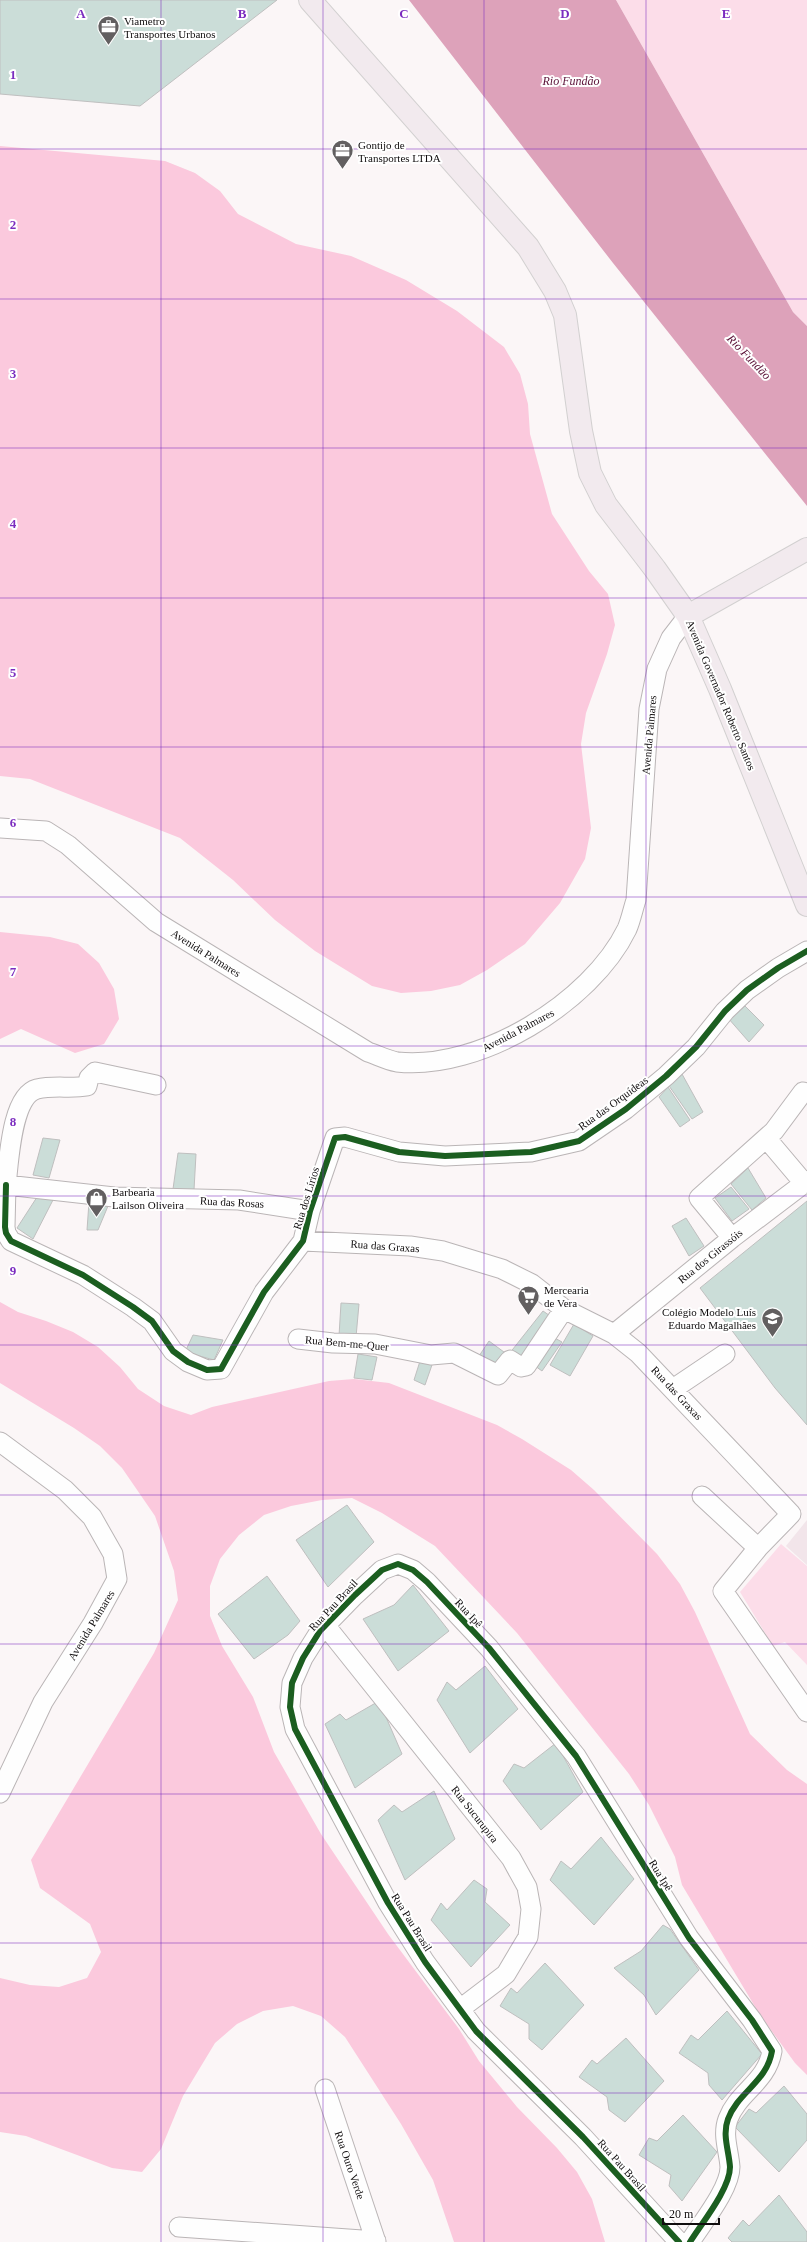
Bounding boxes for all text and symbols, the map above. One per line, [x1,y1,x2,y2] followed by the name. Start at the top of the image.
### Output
[76,6,86,21] text: A
[238,6,247,21] text: B
[399,6,409,21] text: C
[560,6,570,21] text: D
[722,6,730,21] text: E
[95,14,121,47] office icon: Viametro Transportes Urbanos
[124,15,216,40] place label: Viametro Transportes Urbanos
[10,67,16,82] text: 1
[542,74,600,88] water label: Rio Fundão
[329,138,355,171] office icon: Gontijo de Transportes LTDA
[358,139,441,164] place label: Gontijo de Transportes LTDA
[10,217,16,232] text: 2
[723,331,774,382] water label: Rio Fundão
[10,366,17,381] text: 3
[10,516,17,531] text: 4
[684,618,758,772] street label: Avenida Governador Roberto Santos
[10,665,17,680] text: 5
[640,695,658,775] street label: Avenida Palmares
[10,815,17,830] text: 6
[169,927,243,979] street label: Avenida Palmares
[10,964,17,979] text: 7
[480,1006,556,1054] street label: Avenida Palmares
[576,1074,650,1132] street label: Rua das Orquídeas
[10,1114,17,1129] text: 8
[291,1165,321,1231] street label: Rua dos Lírios
[83,1185,109,1218] shop icon: Barbearia Lailson Oliveira
[112,1186,184,1211] place label: Barbearia Lailson Oliveira
[200,1194,264,1210] street label: Rua das Rosas
[675,1226,745,1286] street label: Rua dos Girassóis
[350,1238,420,1254] street label: Rua das Graxas
[10,1263,17,1278] text: 9
[515,1283,541,1316] supermarket icon: Mercearia de Vera
[544,1284,589,1309] place label: Mercearia de Vera
[759,1305,785,1338] school or university icon: Colégio Modelo Luís Eduardo Magalhães
[662,1306,756,1331] place label: Colégio Modelo Luís Eduardo Magalhães
[305,1333,390,1353] street label: Rua Bem-me-Quer
[649,1364,705,1422] street label: Rua das Graxas
[306,1577,360,1633] street label: Rua Pau Brasil
[65,1588,117,1662] street label: Avenida Palmares
[453,1596,485,1630] street label: Rua Ipê
[449,1783,501,1845] street label: Rua Sucurupira
[647,1857,675,1893] street label: Rua Ipê
[389,1891,435,1953] street label: Rua Pau Brasil
[333,2129,367,2201] street label: Rua Ouro Verde
[595,2136,649,2194] street label: Rua Pau Brasil
[663,2200,719,2226] scale bar
[669,2207,694,2221] text: 20 m

